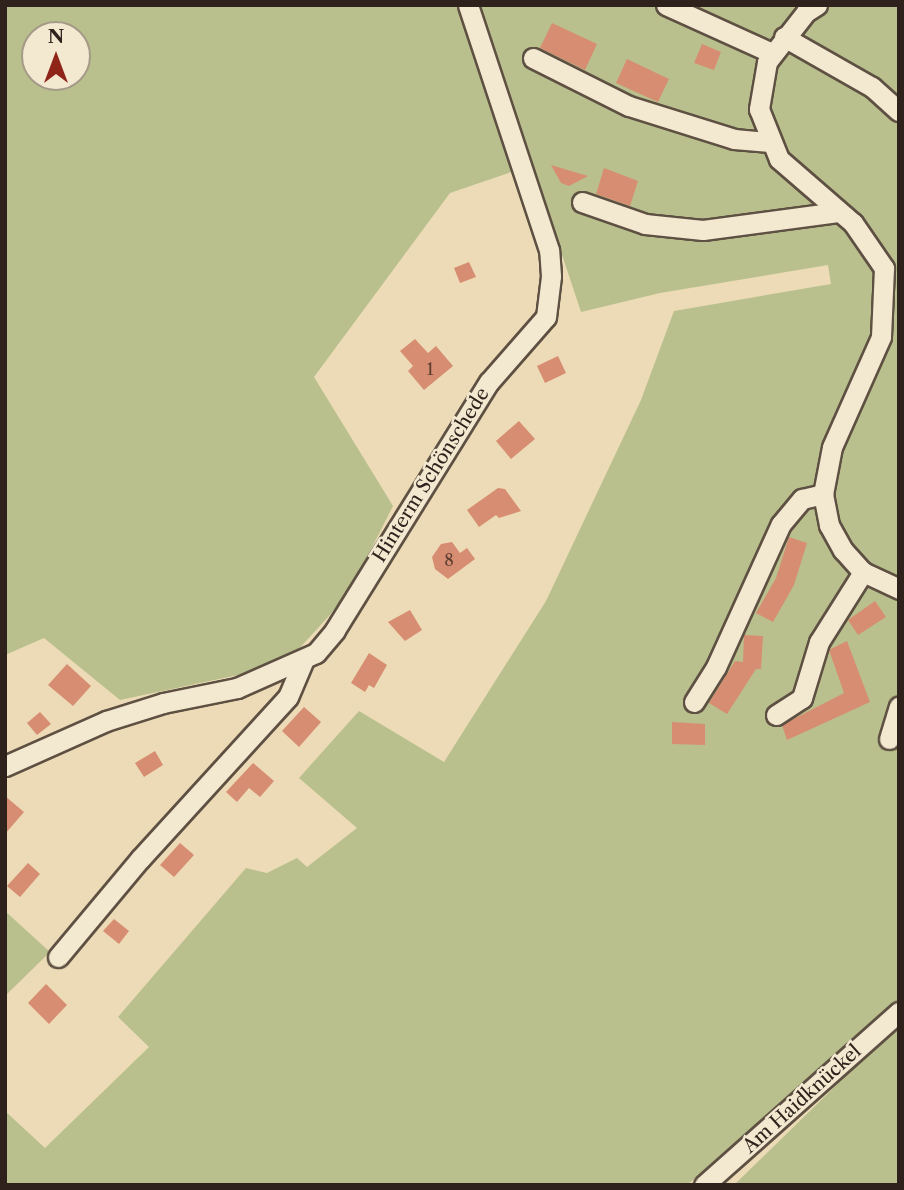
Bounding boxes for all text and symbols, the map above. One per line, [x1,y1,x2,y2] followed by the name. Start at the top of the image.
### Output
[21,21,91,91] north arrow
[48,25,64,48] text: N
[427,359,433,379] house number: 1
[368,383,494,567] street label: Hinterm Schönschede
[444,550,454,570] house number: 8
[738,1040,866,1158] street label: Am Haidknückel

